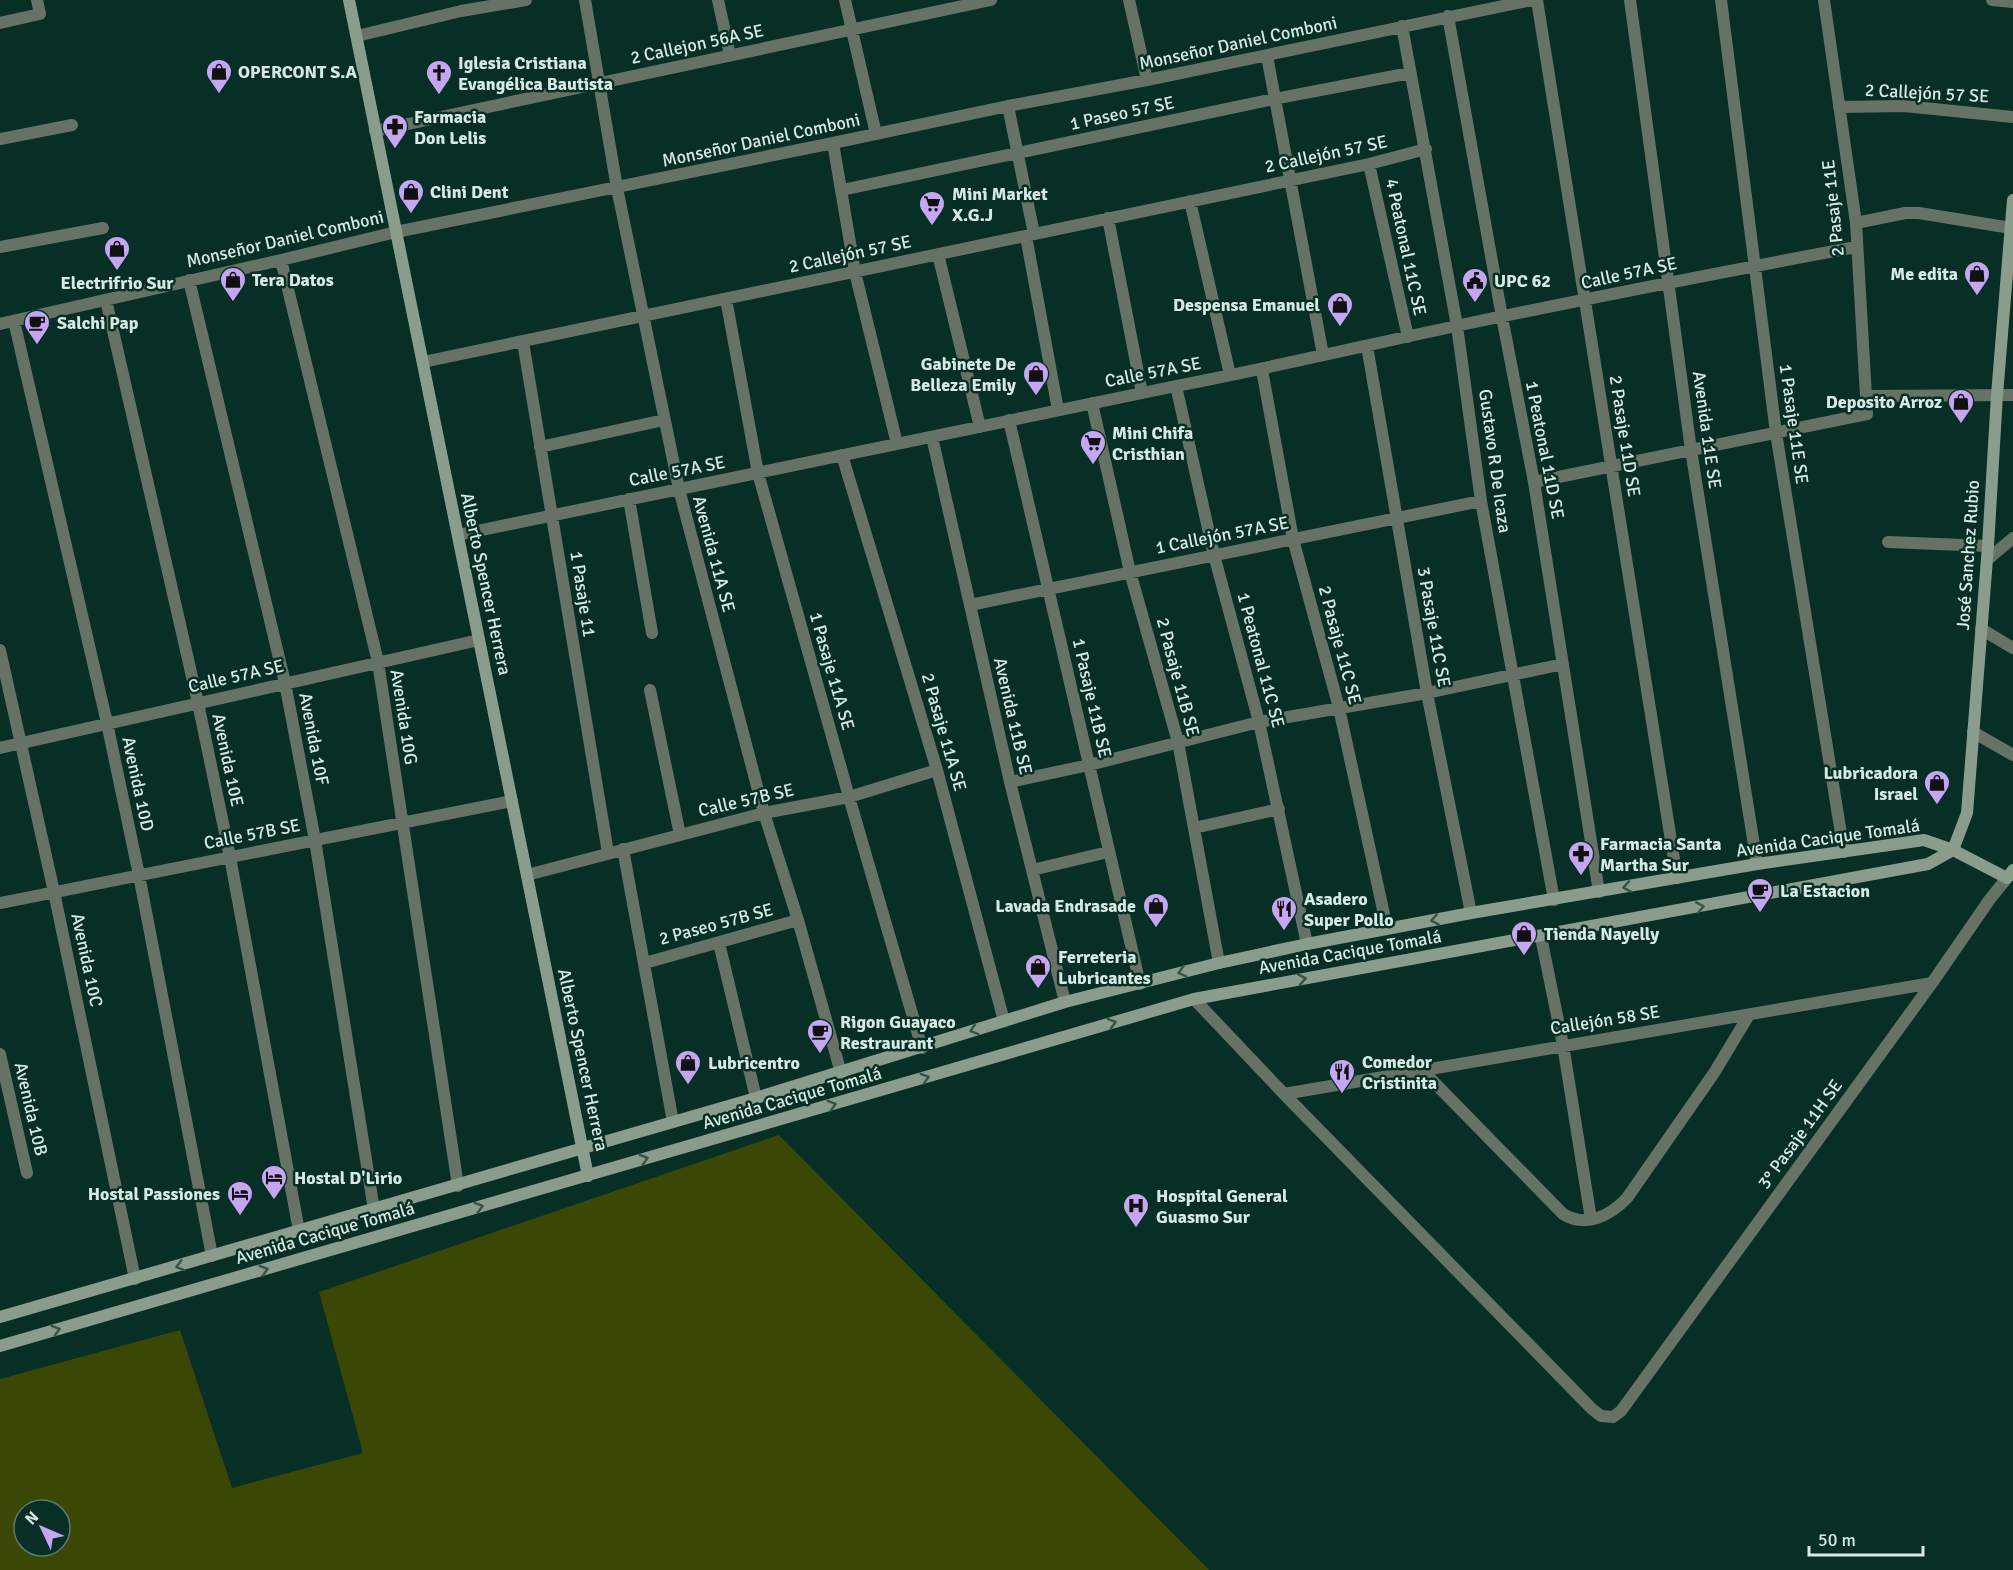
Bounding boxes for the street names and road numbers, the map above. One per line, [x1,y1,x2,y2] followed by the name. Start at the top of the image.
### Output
[1137,11,1339,75] street label: Monseñor Daniel Comboni
[628,19,766,69] street label: 2 Callejon 56A SE
[1864,79,1990,107] street label: 2 Callejón 57 SE
[1068,91,1176,135] street label: 1 Paseo 57 SE
[660,108,862,172] street label: Monseñor Daniel Comboni
[1263,130,1389,178] street label: 2 Callejón 57 SE
[1817,158,1849,258] street label: 2 Pasaje 11E
[1381,176,1431,318] street label: 4 Peatonal 11C SE
[184,206,386,272] street label: Monseñor Daniel Comboni
[787,230,913,278] street label: 2 Callejón 57 SE
[1579,252,1679,294] street label: Calle 57A SE
[1103,352,1203,392] street label: Calle 57A SE
[1775,362,1813,486] street label: 1 Pasaje 11E SE
[1688,370,1726,490] street label: Avenida 11E SE
[1605,374,1645,498] street label: 2 Pasaje 11D SE
[1521,379,1569,521] street label: 1 Peatonal 11D SE
[1474,388,1516,534] street label: Gustavo R De Icaza
[627,451,727,491] street label: Calle 57A SE
[1952,479,1984,631] street label: José Sanchez Rubio
[456,491,516,677] street label: Alberto Spencer Herrera
[688,493,740,615] street label: Avenida 11A SE
[1153,511,1291,559] street label: 1 Callejón 57A SE
[565,549,601,639] street label: 1 Pasaje 11
[1413,565,1455,689] street label: 3 Pasaje 11C SE
[1314,583,1366,707] street label: 2 Pasaje 11C SE
[1232,590,1290,730] street label: 1 Peatonal 11C SE
[805,609,859,733] street label: 1 Pasaje 11A SE
[1152,615,1204,739] street label: 2 Pasaje 11B SE
[1068,636,1116,760] street label: 1 Pasaje 11B SE
[186,654,286,698] street label: Calle 57A SE
[989,655,1037,777] street label: Avenida 11B SE
[386,668,422,766] street label: Avenida 10G
[917,670,971,794] street label: 2 Pasaje 11A SE
[294,691,334,787] street label: Avenida 10F
[207,711,249,809] street label: Avenida 10E
[117,735,159,833] street label: Avenida 10D
[696,778,796,822] street label: Calle 57B SE
[202,814,302,854] street label: Calle 57B SE
[1735,814,1921,862] street label: Avenida Cacique Tomalá
[656,898,776,950] street label: 2 Paseo 57B SE
[66,911,108,1009] street label: Avenida 10C
[1257,925,1443,979] street label: Avenida Cacique Tomalá
[553,967,613,1153] street label: Alberto Spencer Herrera
[1549,1000,1661,1040] street label: Callejón 58 SE
[10,1060,52,1158] street label: Avenida 10B
[700,1062,884,1134] street label: Avenida Cacique Tomalá
[1753,1075,1847,1193] street label: 3° Pasaje 11H SE
[233,1197,417,1269] street label: Avenida Cacique Tomalá

